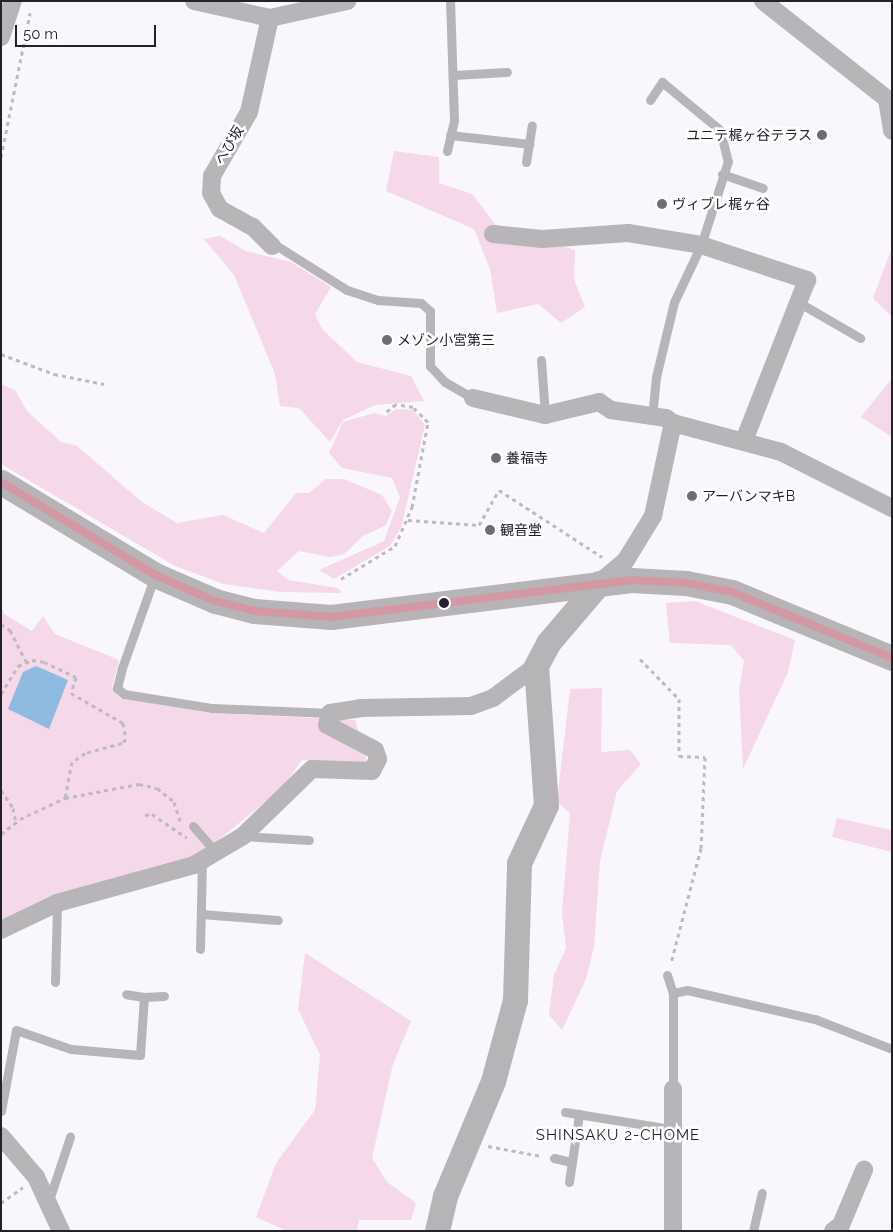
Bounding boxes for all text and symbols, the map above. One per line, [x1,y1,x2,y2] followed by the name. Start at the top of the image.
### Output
[18,15,159,47] scale bar
[23,25,58,43] text: 50 m
[211,123,247,167] street label: へび坂
[686,127,812,143] place label: ユニテ梶ヶ谷テラス
[816,129,828,141] marker: ユニテ梶ヶ谷テラス
[672,196,770,212] place label: ヴィブレ梶ヶ谷
[656,198,668,210] marker: ヴィブレ梶ヶ谷
[397,332,495,348] place label: メゾン小宮第三
[381,334,393,346] marker: メゾン小宮第三
[506,450,548,466] place label: 養福寺
[490,452,502,464] marker: 養福寺
[702,488,794,504] place label: アーバンマキB
[686,490,698,502] marker: アーバンマキB
[500,522,542,538] place label: 観音堂
[484,524,496,536] marker: 観音堂
[439,598,449,608] unlabelled marker
[534,1127,702,1145] district label: SHINSAKU 2-CHOME

